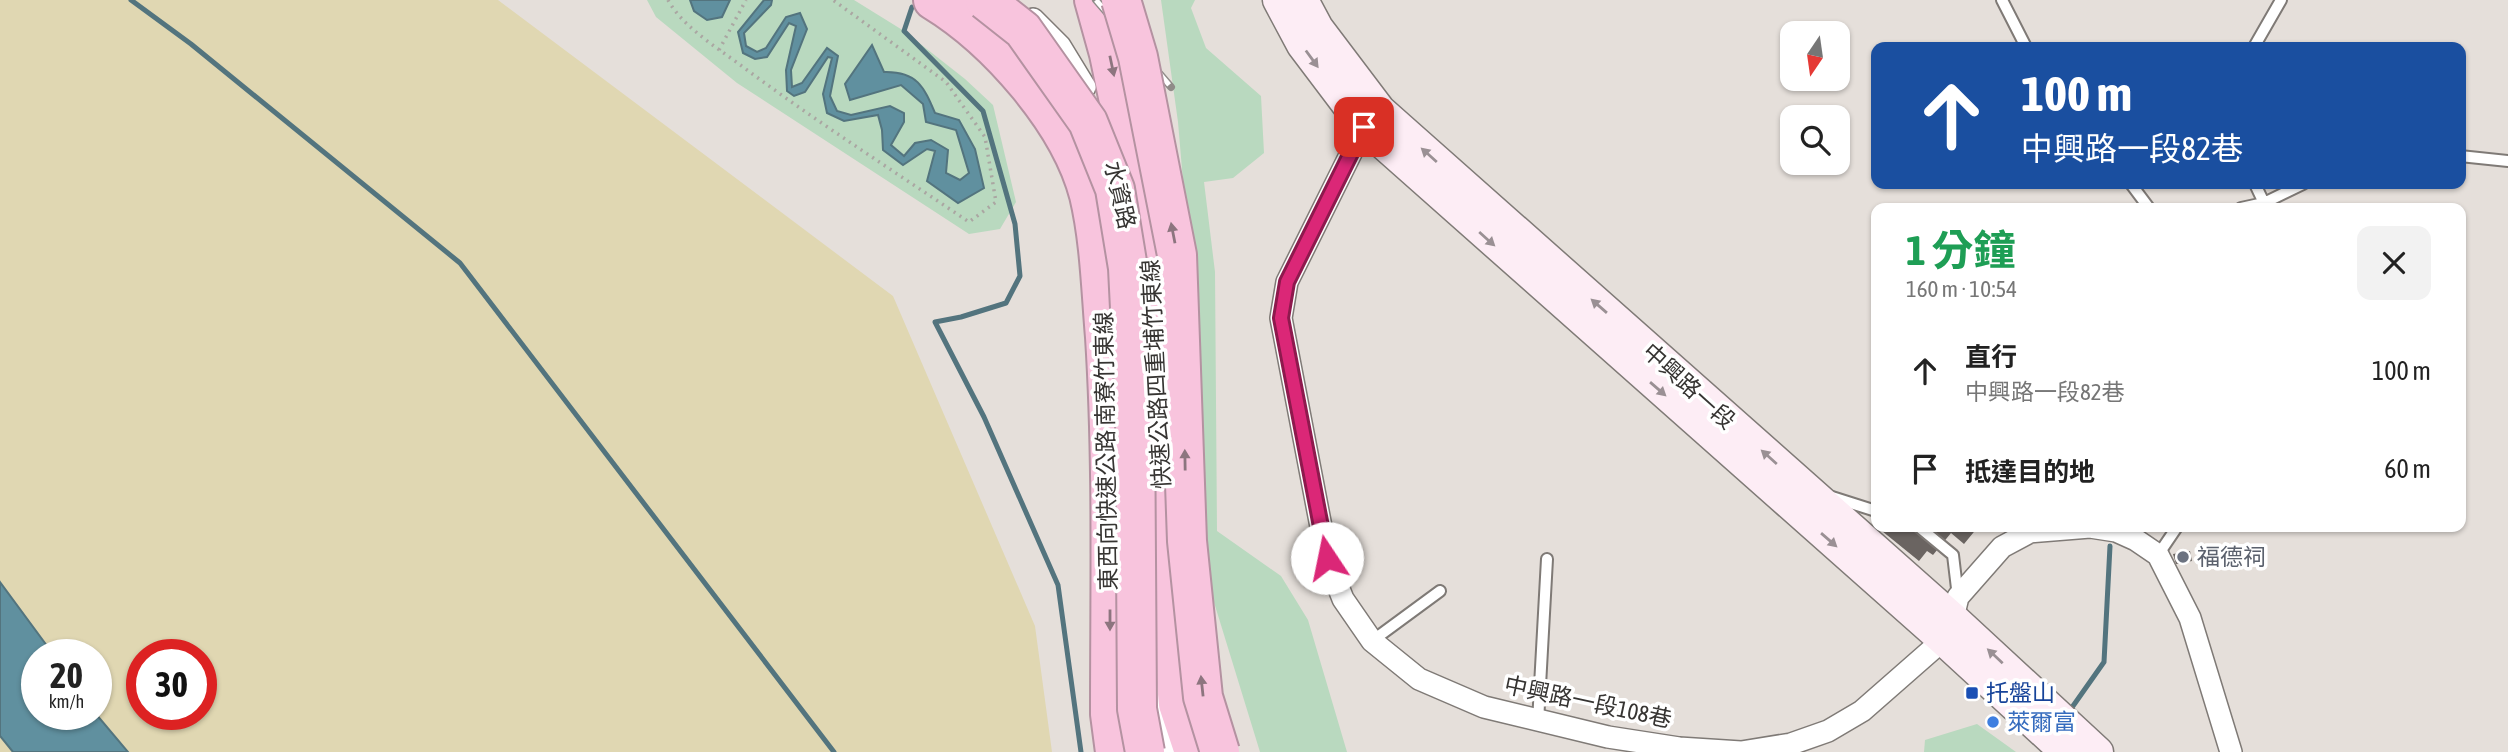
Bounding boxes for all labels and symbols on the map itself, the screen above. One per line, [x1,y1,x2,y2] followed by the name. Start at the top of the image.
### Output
[1780,21,1850,91] north arrow
[1305,50,1319,68] one-way arrow
[1106,55,1117,77] one-way arrow
[1334,97,1394,157] pin
[1420,147,1437,163] one-way arrow
[1100,158,1140,232] street label: 水資路
[1167,222,1178,244] one-way arrow
[1479,231,1496,246] one-way arrow
[1137,258,1175,490] street label: 快速公路四重埔竹東線
[1590,299,1607,314] one-way arrow
[1091,311,1121,591] street label: 東西向快速公路 南寮竹東線
[1638,338,1740,434] street label: 中興路一段
[1649,381,1667,397] one-way arrow
[1179,448,1191,470] one-way arrow
[1760,450,1777,465] one-way arrow
[1290,521,1364,595] position arrow
[1820,532,1838,548] one-way arrow
[2197,544,2266,570] place label: 福德祠
[2175,549,2191,565] marker: 福德祠
[1104,609,1116,631] one-way arrow
[126,639,217,730] speed limit sign: 30
[1987,648,2004,664] one-way arrow
[1502,672,1674,732] street label: 中興路一段108巷
[1196,675,1207,697] one-way arrow
[1986,680,2055,706] place label: 托盤山
[1964,685,1980,701] marker: 托盤山
[2007,709,2076,735] place label: 萊爾富
[1985,714,2001,730] marker: 萊爾富

